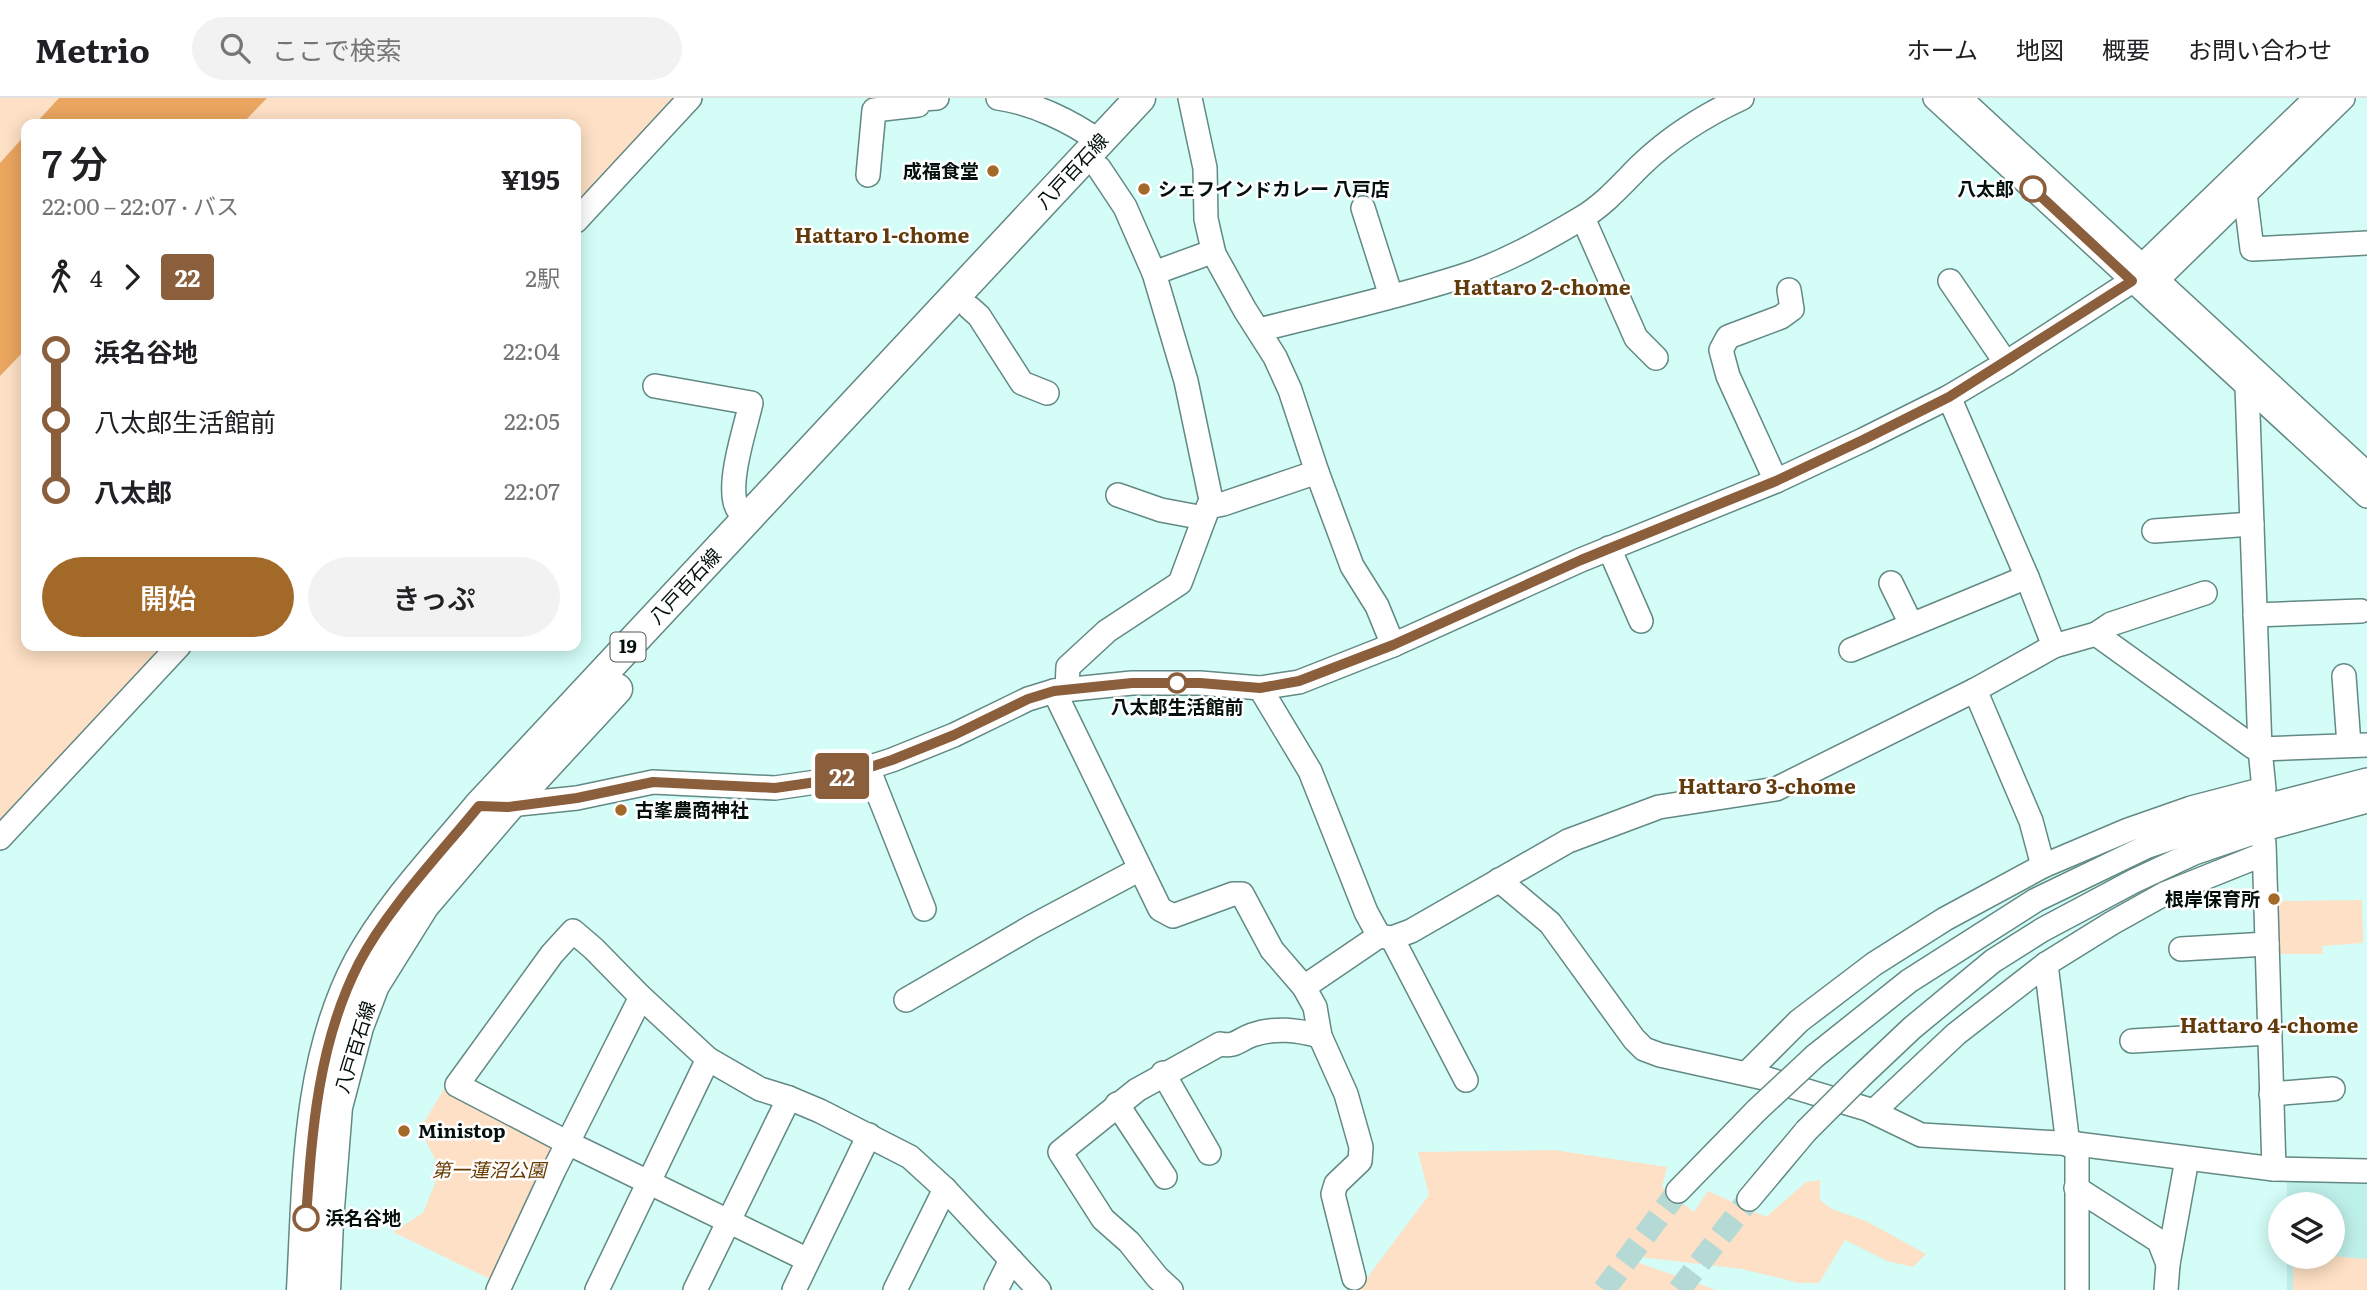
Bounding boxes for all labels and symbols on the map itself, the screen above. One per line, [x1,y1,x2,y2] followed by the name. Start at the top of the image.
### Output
[1029,126,1114,215] street label: 八戸百石線
[903,156,979,184] place label: 成福食堂
[985,163,1001,179] marker: 成福食堂
[1158,174,1390,202] place label: シェフインドカレー 八戸店
[1957,174,2014,202] place label: 八太郎
[2020,176,2046,202] marker: 八太郎
[1136,181,1152,197] marker: シェフインドカレー 八戸店
[795,218,969,249] district label: Hattaro 1-chome
[1453,270,1631,301] district label: Hattaro 2-chome
[642,541,727,630] street label: 八戸百石線
[610,632,646,662] road number: 19
[1167,673,1187,693] marker: 八太郎生活館前
[1110,692,1244,720] place label: 八太郎生活館前
[810,753,874,799] line badge: 22
[1678,769,1856,800] district label: Hattaro 3-chome
[635,795,749,823] place label: 古峯農商神社
[613,802,629,818] marker: 古峯農商神社
[2165,884,2260,912] place label: 根岸保育所
[2266,891,2282,907] marker: 根岸保育所
[327,997,381,1096] street label: 八戸百石線
[2180,1008,2358,1039] district label: Hattaro 4-chome
[418,1116,505,1144] place label: Ministop
[396,1123,412,1139] marker: Ministop
[432,1155,549,1183] park label: 第一蓮沼公園
[325,1203,401,1231] place label: 浜名谷地
[293,1205,319,1231] marker: 浜名谷地

